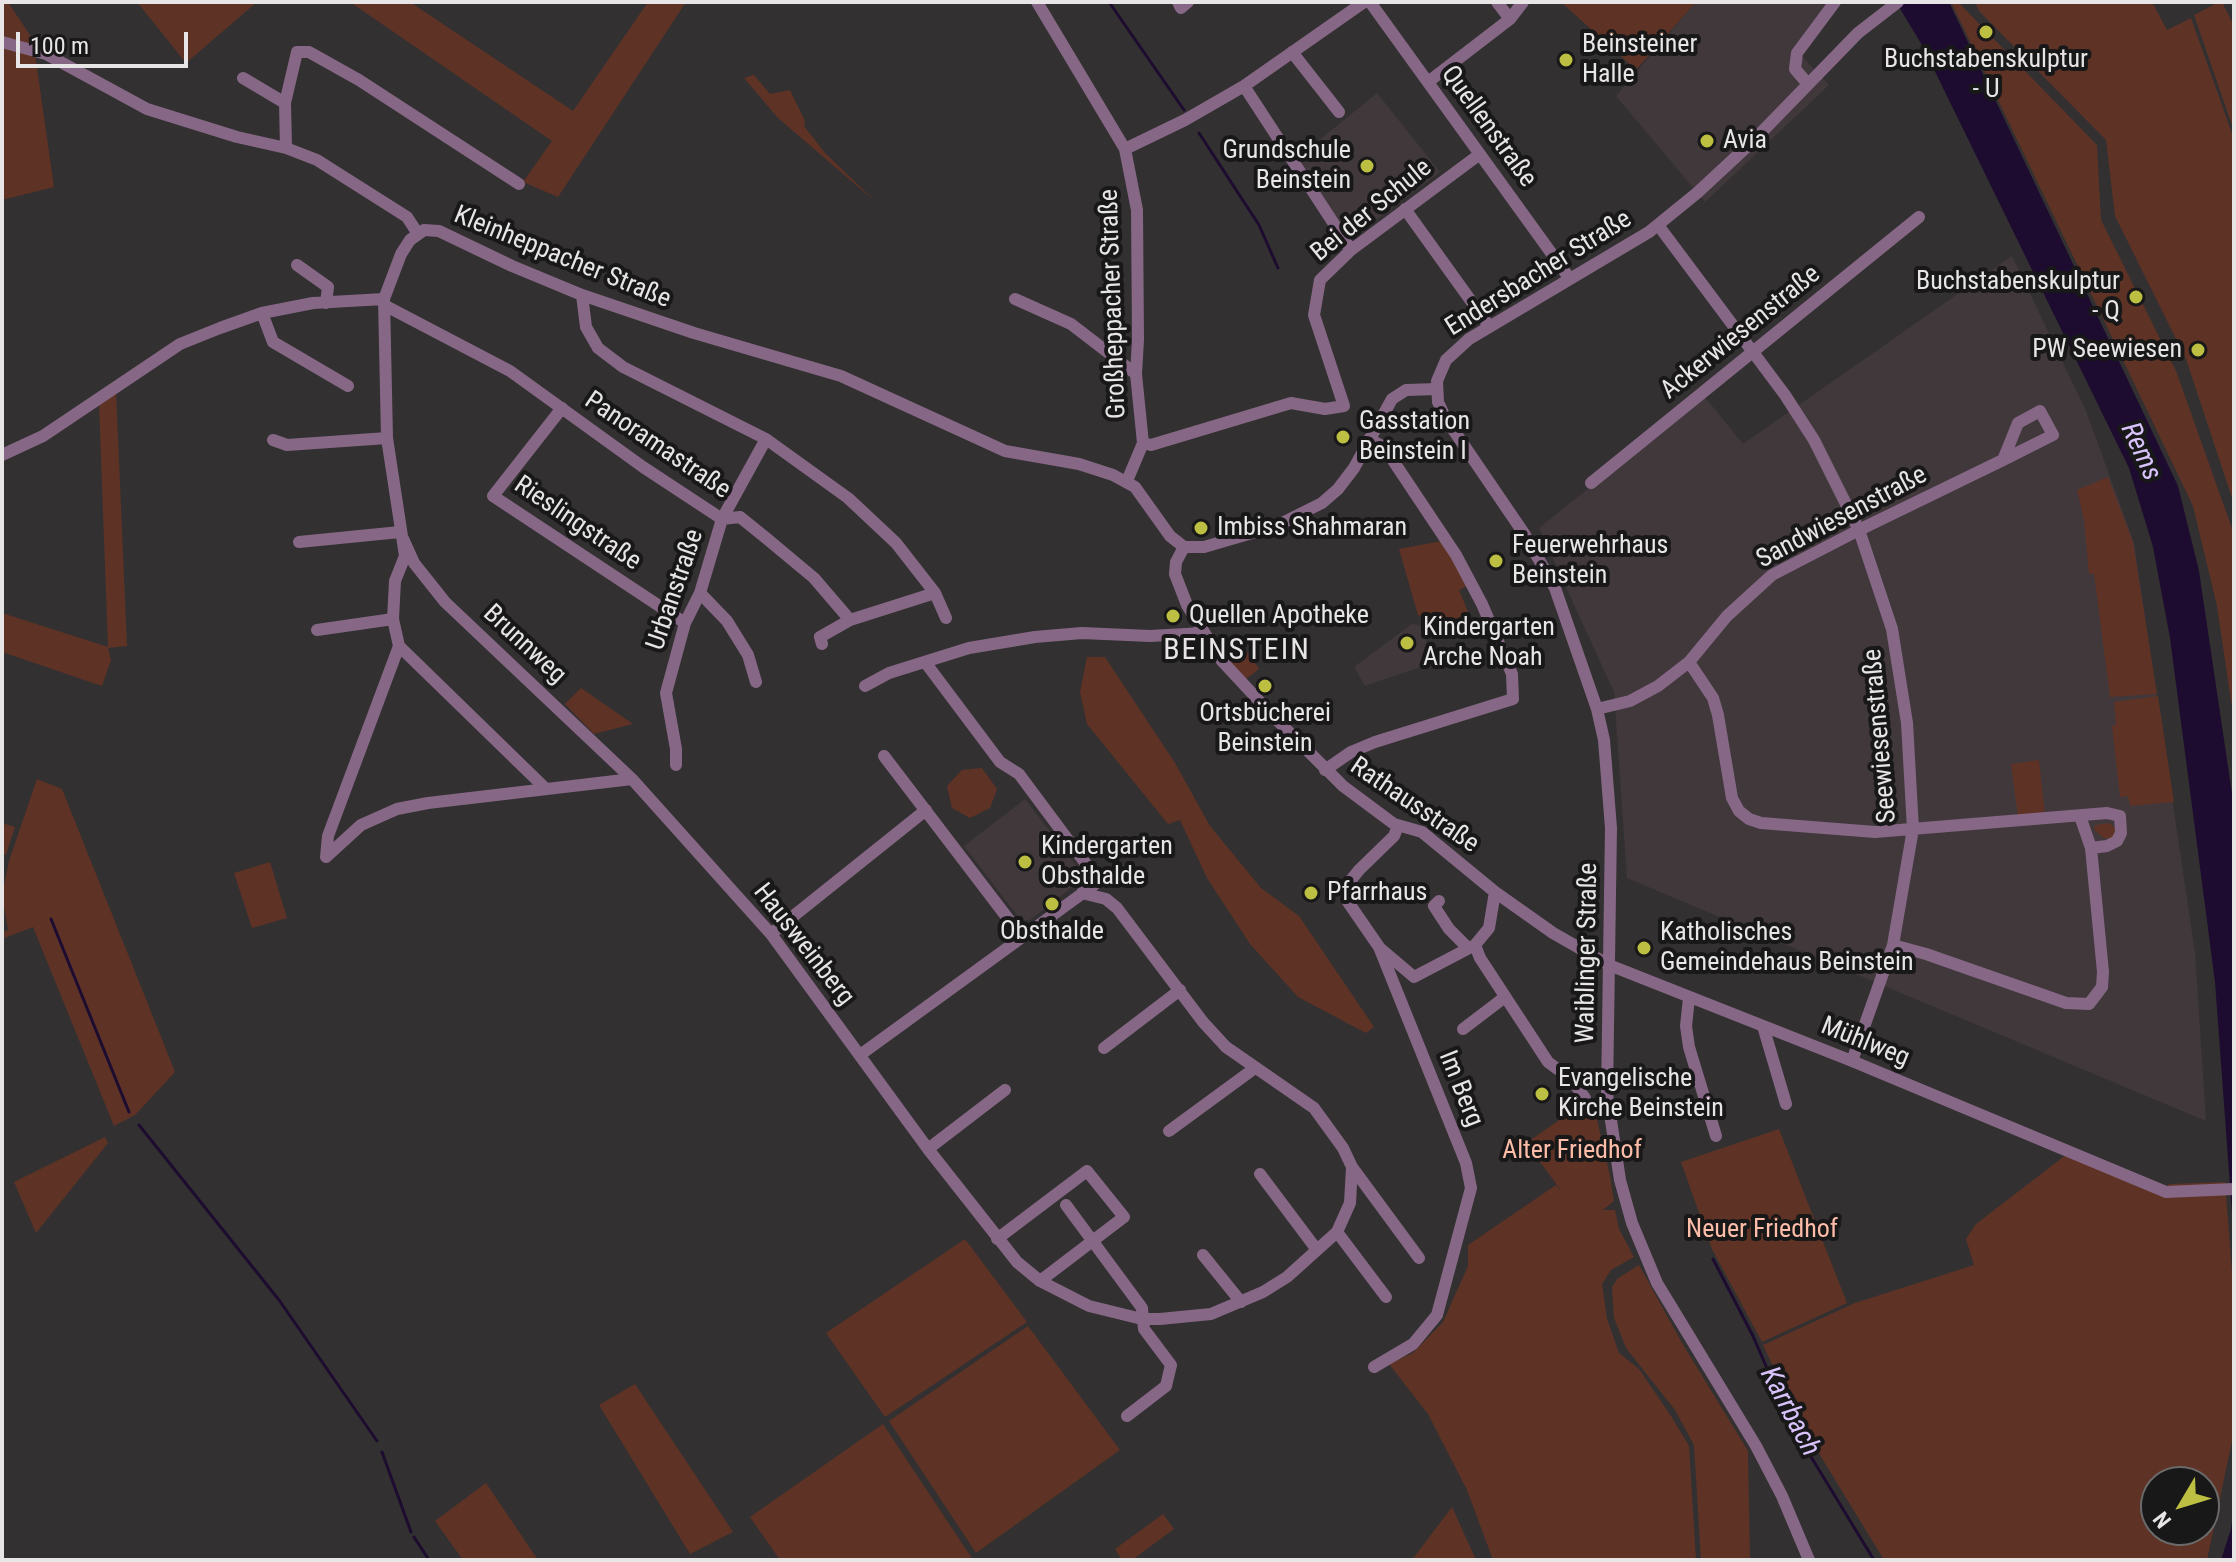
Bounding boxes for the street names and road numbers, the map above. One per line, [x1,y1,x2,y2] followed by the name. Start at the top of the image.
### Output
[1434,60,1542,194] street label: Quellenstraße
[1305,153,1439,269] street label: Bei der Schule
[1094,189,1134,419] street label: Großheppacher Straße
[449,200,675,316] street label: Kleinheppacher Straße
[1440,204,1638,344] street label: Endersbacher Straße
[1655,259,1827,407] street label: Ackerwiesenstraße
[578,386,736,506] street label: Panoramastraße
[1752,460,1932,576] street label: Sandwiesenstraße
[508,470,646,578] street label: Rieslingstraße
[641,526,711,654] street label: Urbanstraße
[476,599,572,691] street label: Brunnweg
[1858,648,1904,824] street label: Seewiesenstraße
[1344,752,1484,860] street label: Rathausstraße
[1571,862,1605,1044] street label: Waiblinger Straße
[746,878,860,1012] street label: Hausweinberg
[1816,1011,1914,1075] street label: Mühlweg
[1431,1047,1489,1131] street label: Im Berg

